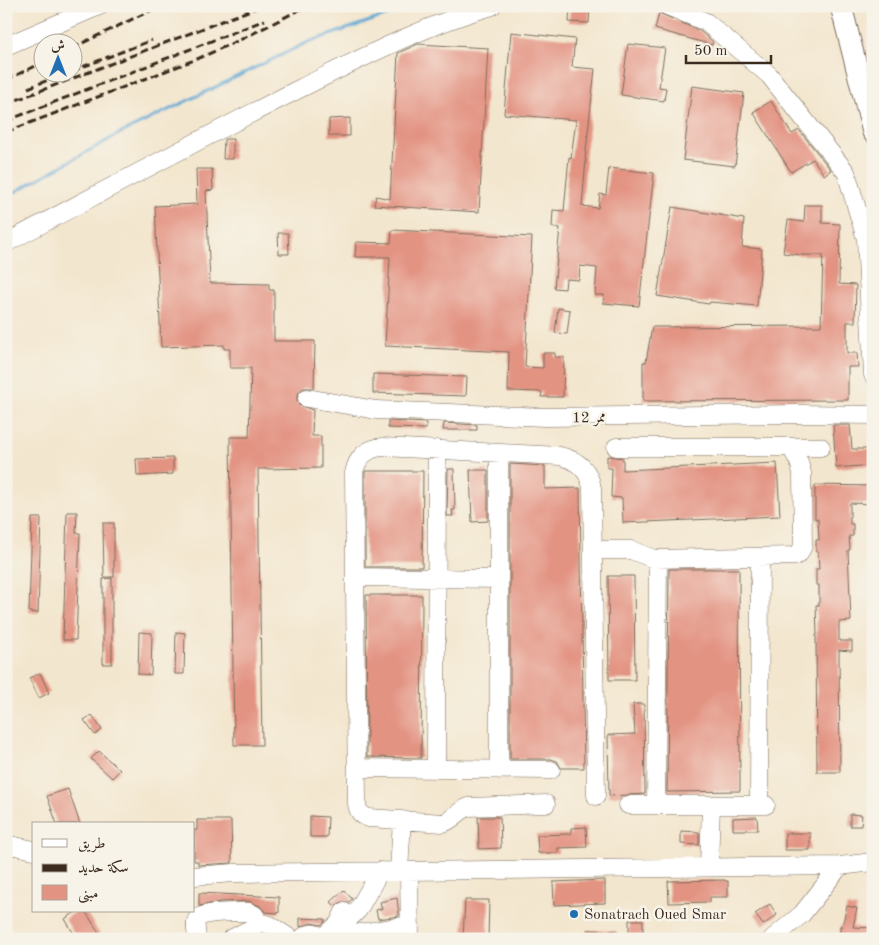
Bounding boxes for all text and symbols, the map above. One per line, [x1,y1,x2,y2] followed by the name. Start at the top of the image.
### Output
[32,32,82,82] north arrow
[686,32,772,64] scale bar
[51,39,65,53] text: ش
[694,44,728,59] text: 50 m
[572,411,606,427] street label: ممر 12
[32,822,195,912] legend
[78,837,105,853] text: طريق
[78,859,129,876] text: سكة حديد
[78,887,98,904] text: مبنى
[568,908,580,920] marker: Sonatrach Oued Smar
[584,908,726,923] place label: Sonatrach Oued Smar

